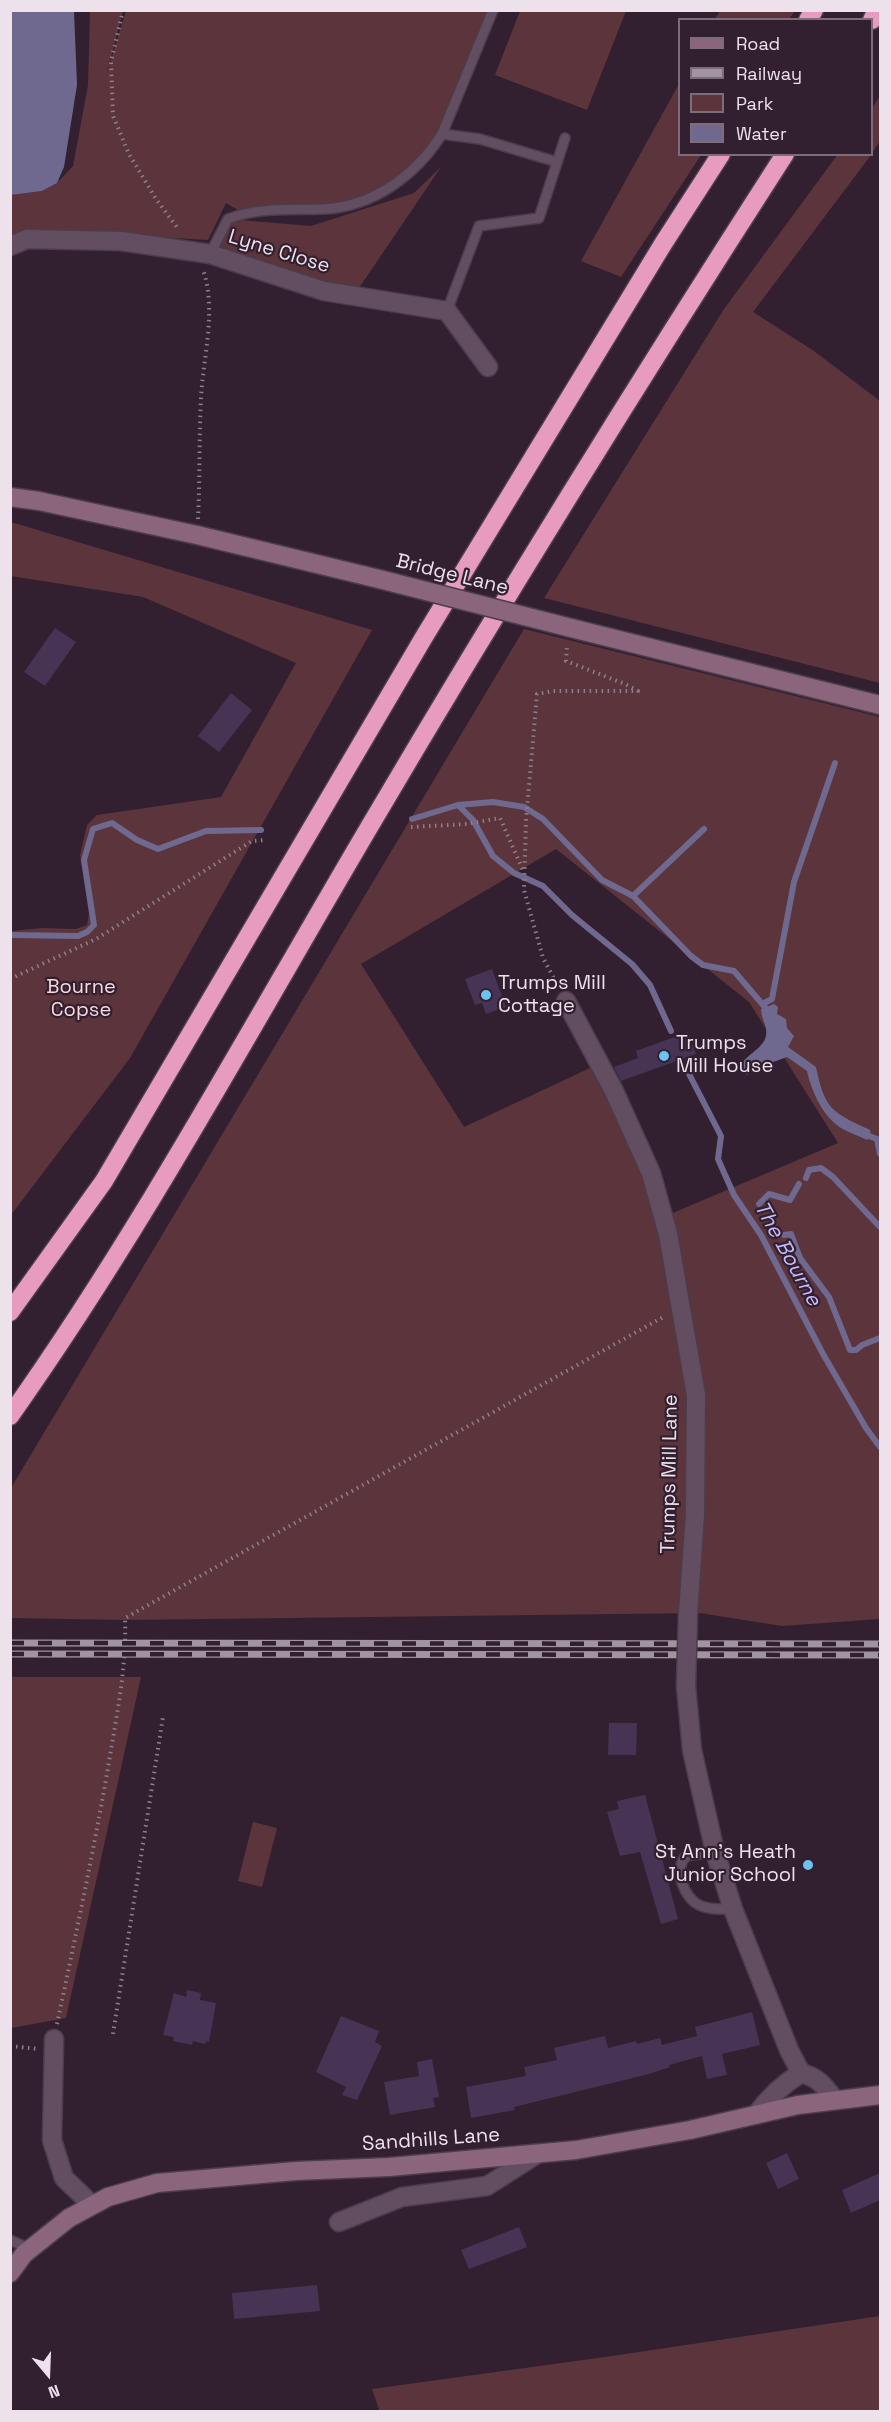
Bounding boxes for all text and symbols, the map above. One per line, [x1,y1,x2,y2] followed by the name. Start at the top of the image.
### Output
[678,18,873,156] legend
[736,32,780,55] text: Road
[736,62,802,85] text: Railway
[736,92,773,115] text: Park
[736,122,787,145] text: Water
[225,225,333,279] street label: Lyne Close
[393,549,511,601] street label: Bridge Lane
[498,972,606,1019] place label: Trumps Mill Cottage
[46,976,116,1023] park label: Bourne Copse
[479,988,493,1002] marker: Trumps Mill Cottage
[676,1032,773,1079] place label: Trumps Mill House
[657,1049,671,1063] marker: Trumps Mill House
[748,1197,826,1311] water label: The Bourne
[657,1394,683,1554] street label: Trumps Mill Lane
[655,1841,796,1888] place label: St Ann's Heath Junior School
[801,1858,815,1872] marker: St Ann's Heath Junior School
[361,2123,501,2157] street label: Sandhills Lane
[18,2344,78,2404] north arrow
[46,2380,63,2403] text: N

